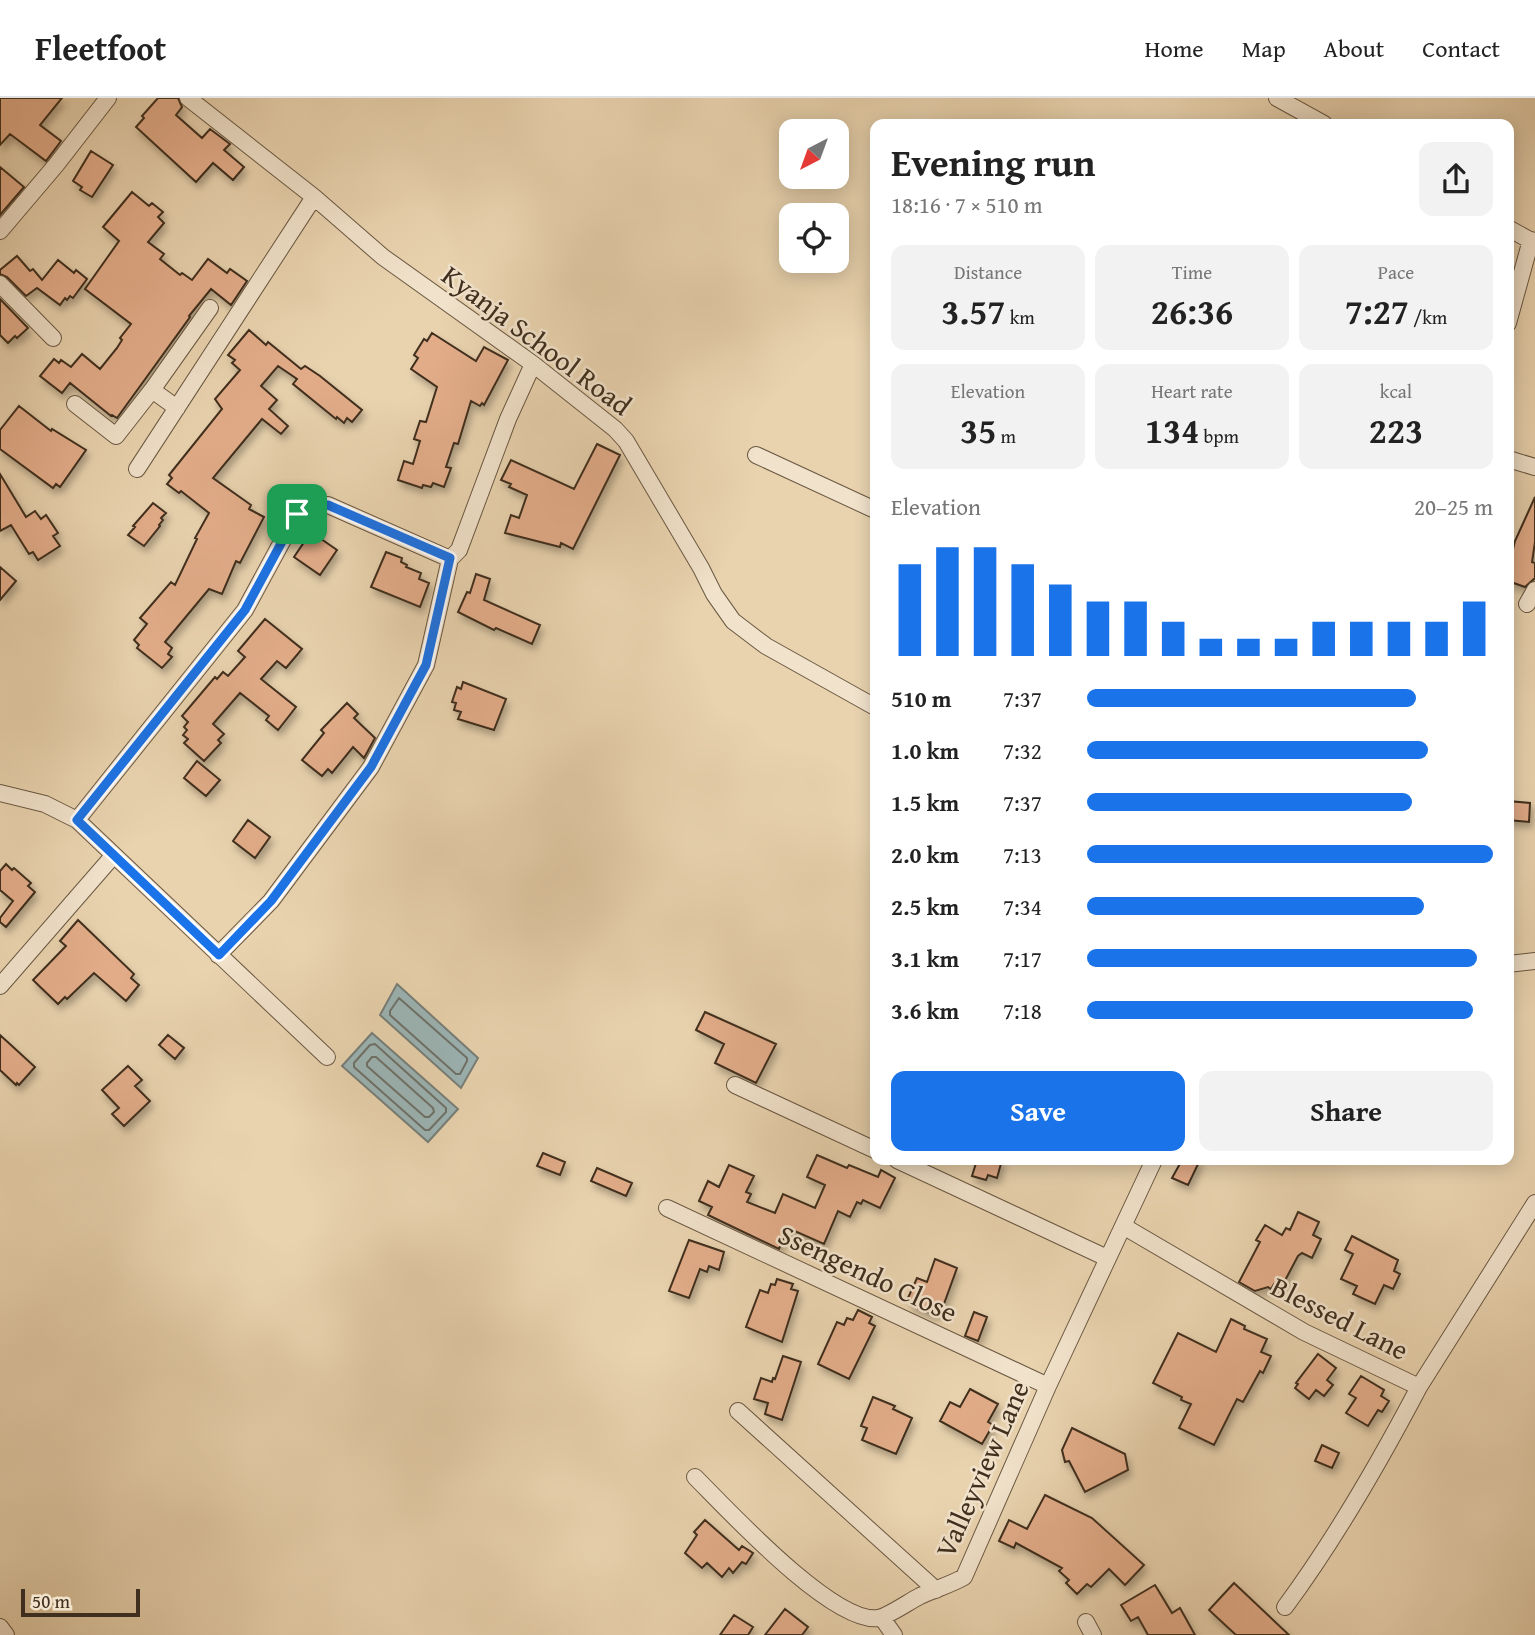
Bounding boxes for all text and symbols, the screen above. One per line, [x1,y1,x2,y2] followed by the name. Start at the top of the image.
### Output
[35,24,166,72] text: Fleetfoot
[1145,31,1204,66] text: Home
[1242,31,1286,66] text: Map
[1324,31,1384,66] text: About
[1422,31,1500,66] text: Contact
[779,119,849,189] north arrow
[779,119,849,273] map controls
[891,134,1095,190] text: Evening run
[1419,142,1493,216] button: share
[891,188,1043,221] text: 18:16 · 7 × 510 m
[779,203,849,273] button: locate
[434,254,641,425] street label: Kyanja School Road
[954,258,1022,286] text: Distance
[1172,258,1212,286] text: Time
[1378,258,1414,286] text: Pace
[941,286,1005,337] text: 3.57
[1151,286,1233,337] text: 26:36
[1345,286,1409,337] text: 7:27
[1005,303,1035,331] text: km
[1409,303,1447,331] text: /km
[951,377,1025,405] text: Elevation
[1151,377,1233,405] text: Heart rate
[1380,377,1412,405] text: kcal
[960,405,996,456] text: 35
[1145,405,1199,456] text: 134
[1369,405,1423,456] text: 223
[996,422,1016,450] text: m
[1199,422,1239,450] text: bpm
[267,484,327,544] pin
[891,490,981,523] text: Elevation
[1414,490,1493,523] text: 20–25 m
[278,495,316,533] icon: arrive
[891,682,952,715] text: 510 m
[1003,682,1042,715] text: 7:37
[891,734,959,767] text: 1.0 km
[1003,734,1042,767] text: 7:32
[891,786,959,819] text: 1.5 km
[1003,786,1042,819] text: 7:37
[891,838,959,871] text: 2.0 km
[1003,838,1042,871] text: 7:13
[891,890,959,923] text: 2.5 km
[1003,890,1042,923] text: 7:34
[891,942,959,975] text: 3.1 km
[1003,942,1042,975] text: 7:17
[891,994,959,1027] text: 3.6 km
[1003,994,1042,1027] text: 7:18
[891,1071,1185,1151] button: Save
[1199,1071,1493,1151] button: Share
[772,1213,965,1332] street label: Ssengendo Close
[1264,1265,1416,1370] street label: Blessed Lane
[924,1374,1039,1564] street label: Valleyview Lane
[21,1586,140,1618] scale bar
[32,1587,70,1615] text: 50 m

